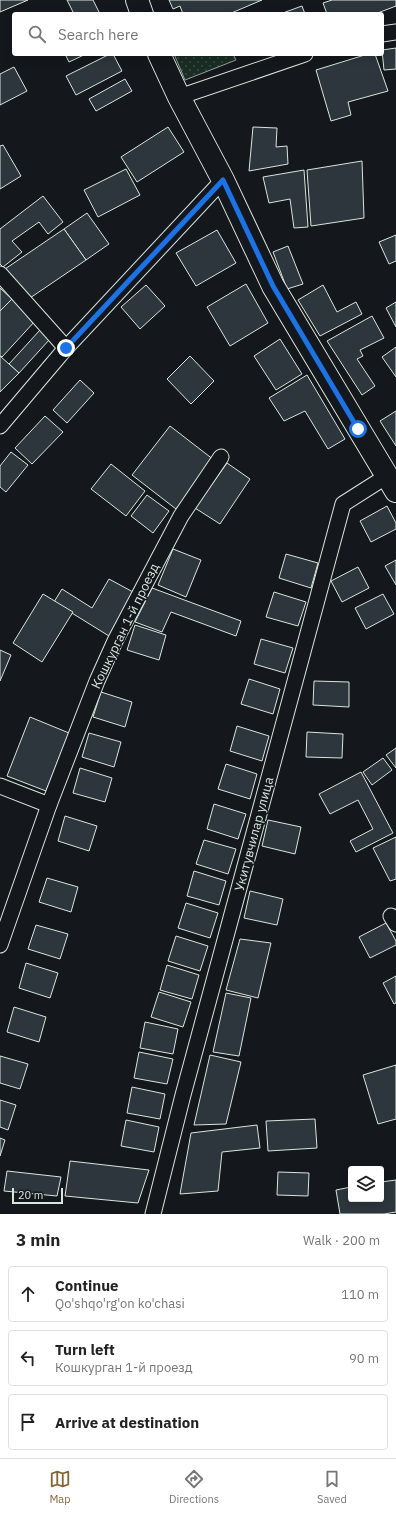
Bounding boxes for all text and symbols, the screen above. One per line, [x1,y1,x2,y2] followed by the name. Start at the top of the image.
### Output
[12,12,384,56] search box
[26,23,48,45] icon: search
[58,25,138,44] text: Search here
[57,339,75,357] route end
[349,420,367,438] route start
[87,560,163,692] street label: Кошкурган 1-й проезд
[231,775,277,893] street label: Укитувчилар улица
[348,1166,384,1202] map controls
[348,1166,384,1202] button: layers
[12,1186,63,1205] scale bar
[18,1188,43,1202] text: 20 m
[16,1229,60,1251] text: 3 min
[303,1232,380,1249] text: Walk · 200 m
[55,1276,119,1295] text: Continue
[17,1283,39,1305] icon: ahead
[341,1286,379,1303] text: 110 m
[55,1295,185,1312] text: Qo'shqo'rg'on ko'chasi
[55,1340,115,1359] text: Turn left
[17,1347,39,1369] icon: left
[349,1350,379,1367] text: 90 m
[55,1359,193,1376] text: Кошкурган 1-й проезд
[17,1411,39,1433] icon: arrive
[55,1413,199,1432] text: Arrive at destination
[49,1468,71,1506] tab: Map
[169,1468,219,1506] tab: Directions
[317,1468,347,1506] tab: Saved

